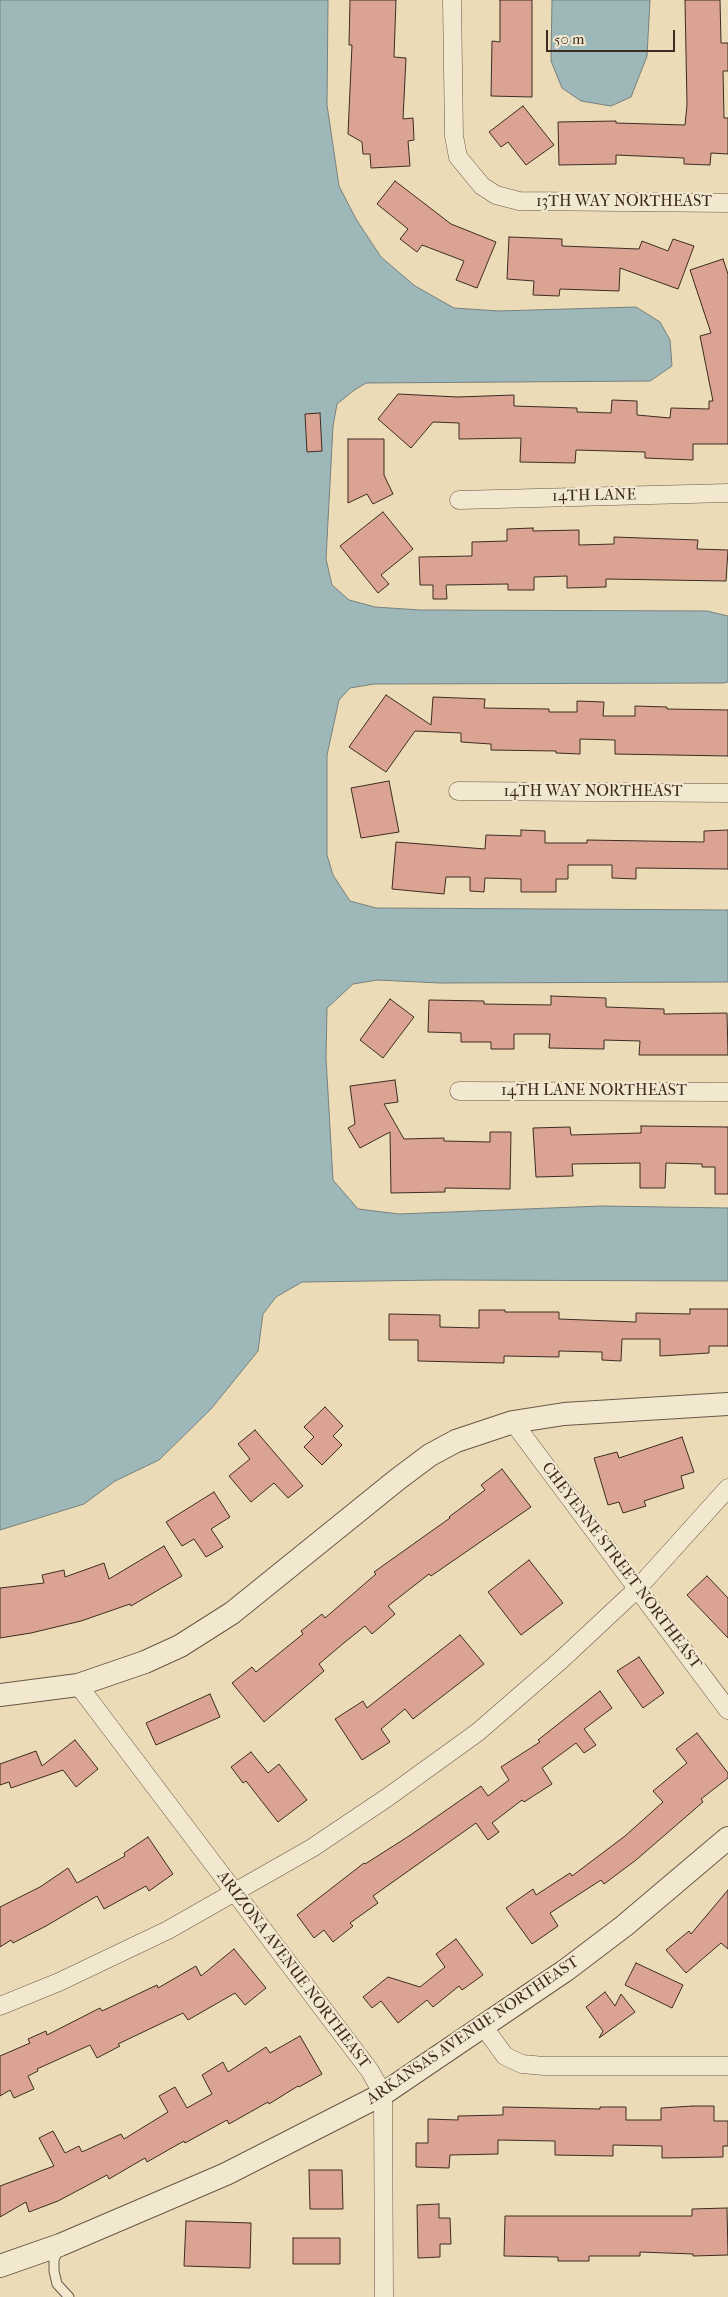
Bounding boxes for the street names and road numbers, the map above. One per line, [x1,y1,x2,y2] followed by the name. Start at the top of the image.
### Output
[536,192,712,212] street label: 13TH WAY NORTHEAST
[552,486,636,506] street label: 14TH LANE
[503,782,683,802] street label: 14TH WAY NORTHEAST
[501,1081,687,1101] street label: 14TH LANE NORTHEAST
[537,1459,705,1673] street label: CHEYENNE STREET NORTHEAST
[212,1867,374,2073] street label: ARIZONA AVENUE NORTHEAST
[363,1953,583,2109] street label: ARKANSAS AVENUE NORTHEAST

